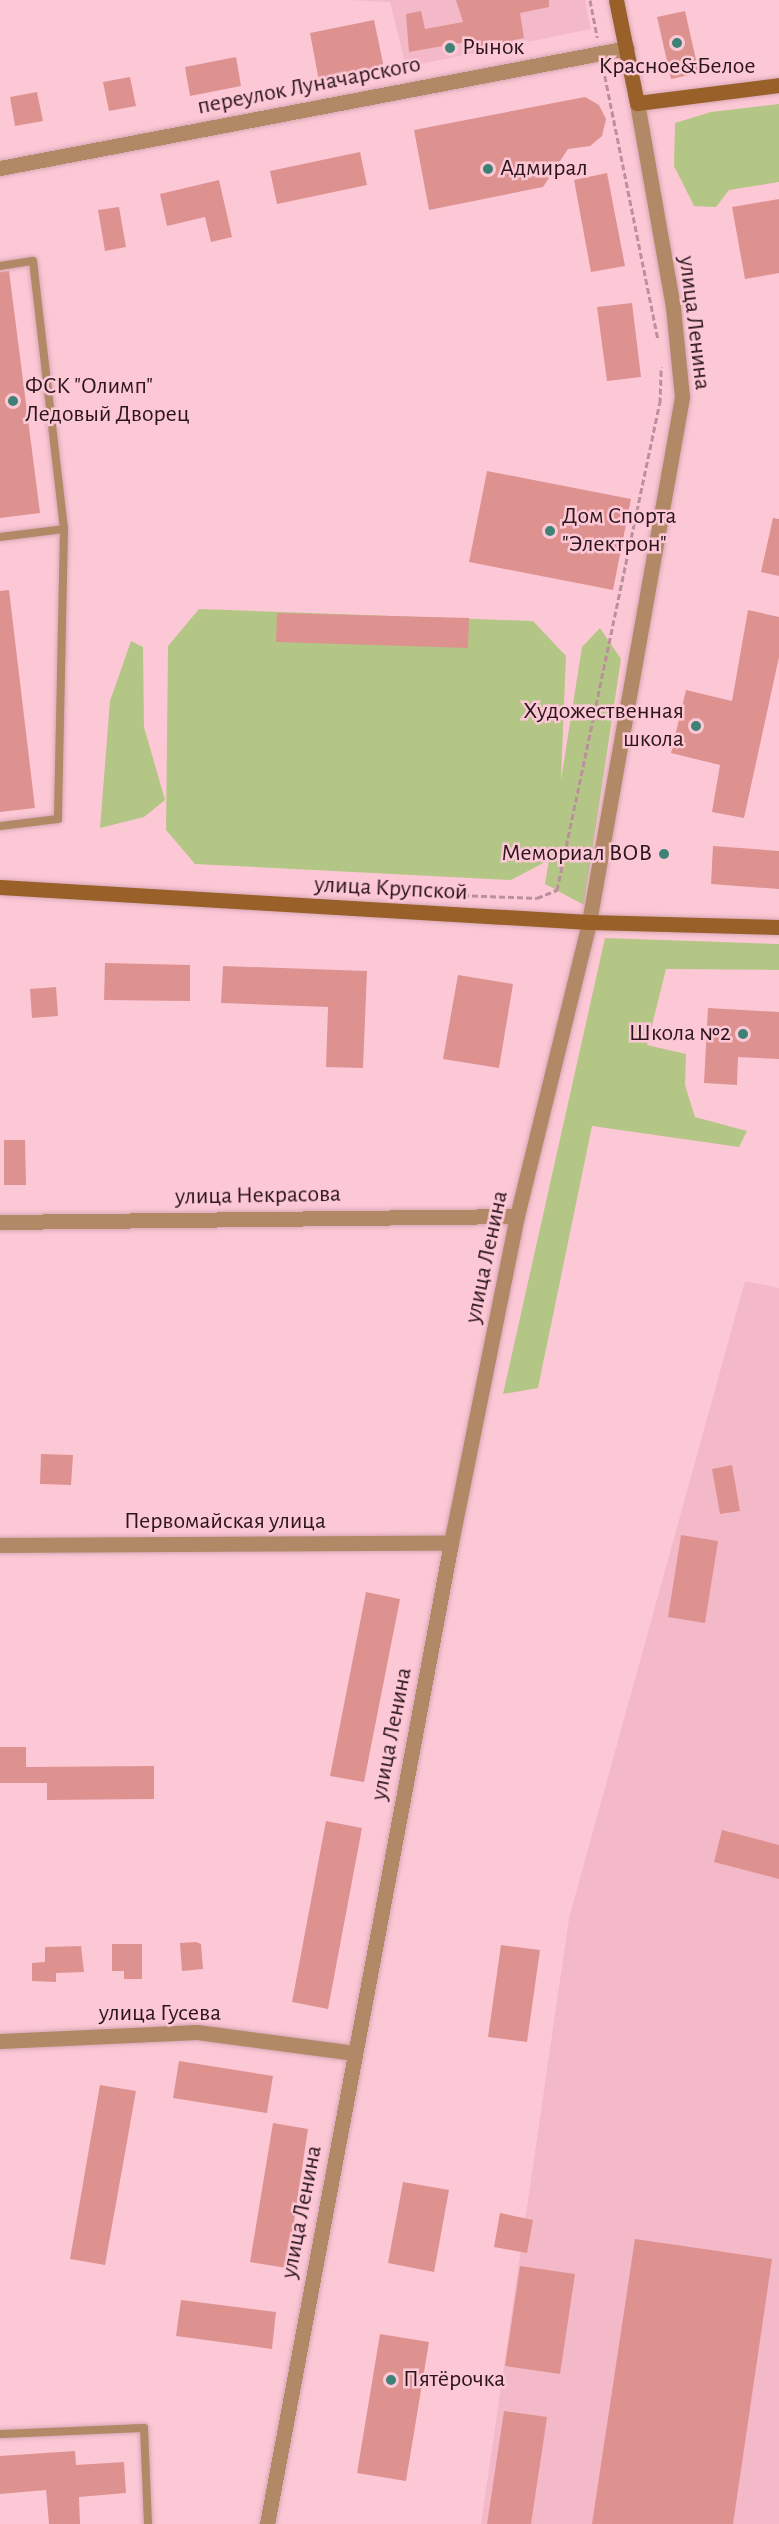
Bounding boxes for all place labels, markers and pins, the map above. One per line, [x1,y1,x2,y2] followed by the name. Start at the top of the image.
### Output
[462,34,524,62] place label: Рынок
[670,36,684,50] marker: Красное&Белое
[443,41,457,55] marker: Рынок
[599,53,755,81] place label: Красное&Белое
[500,155,588,183] place label: Адмирал
[481,162,495,176] marker: Адмирал
[25,373,190,429] place label: ФСК "Олимп" Ледовый Дворец
[6,394,20,408] marker: ФСК "Олимп" Ледовый Дворец
[562,503,676,559] place label: Дом Спорта "Электрон"
[543,524,557,538] marker: Дом Спорта "Электрон"
[523,698,684,754] place label: Художественная школа
[689,719,703,733] marker: Художественная школа
[501,840,652,868] place label: Мемориал ВОВ
[657,847,671,861] marker: Мемориал ВОВ
[629,1020,731,1048] place label: Школа №2
[736,1027,750,1041] marker: Школа №2
[403,2366,505,2394] place label: Пятёрочка
[384,2373,398,2387] marker: Пятёрочка

